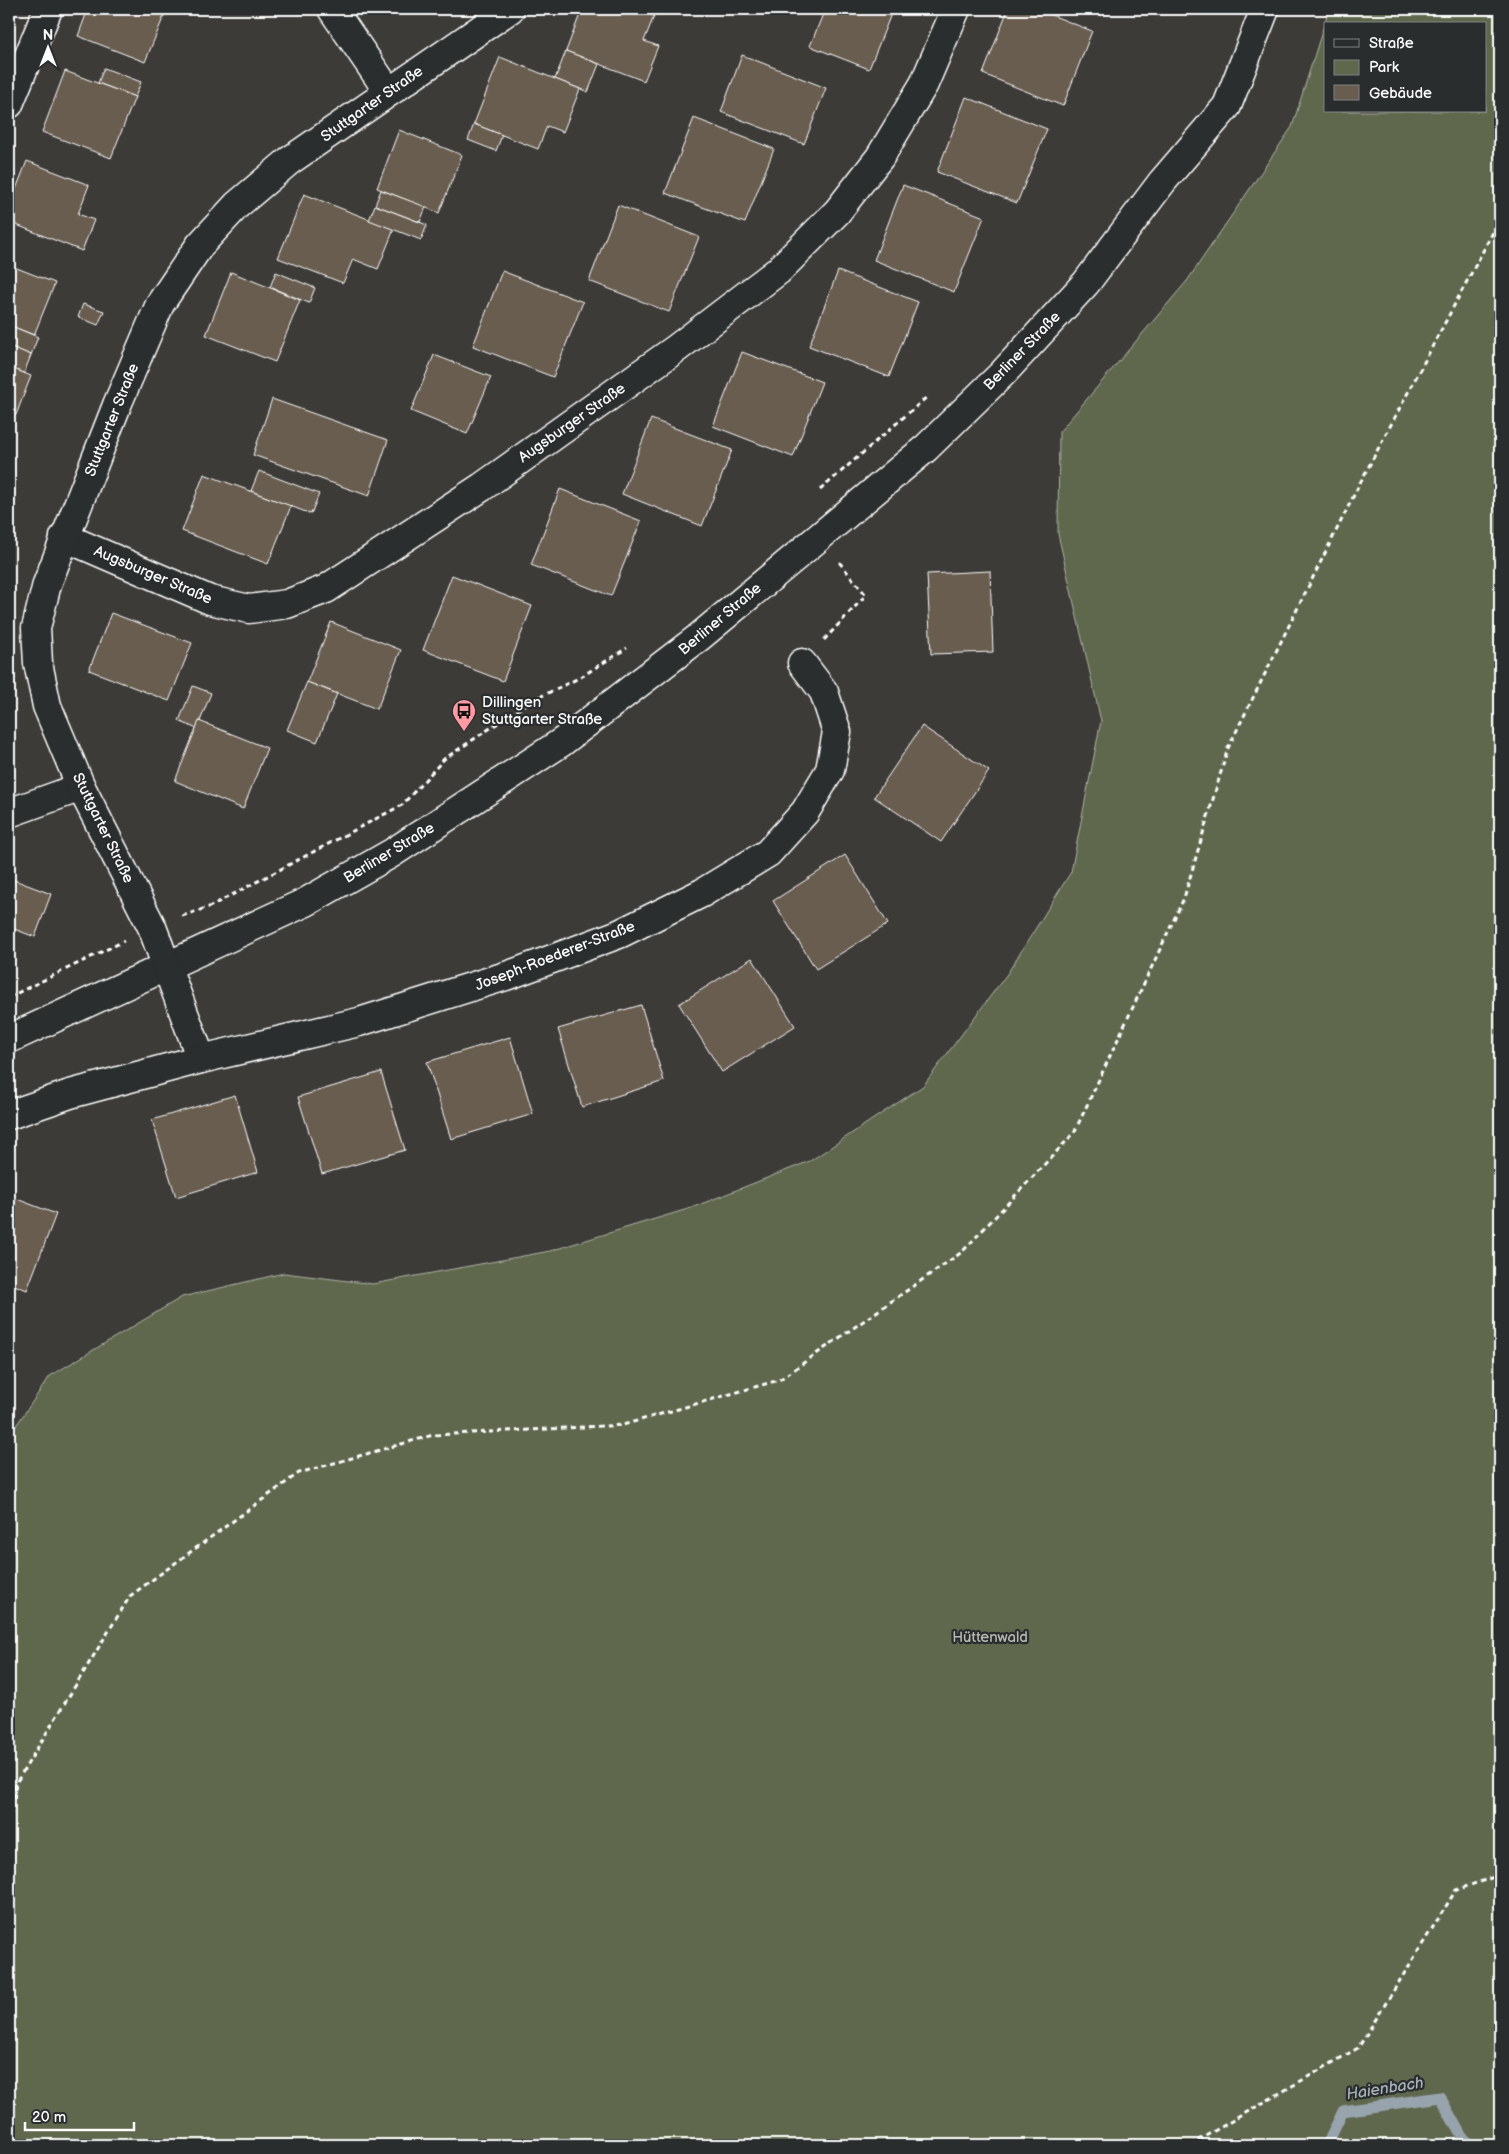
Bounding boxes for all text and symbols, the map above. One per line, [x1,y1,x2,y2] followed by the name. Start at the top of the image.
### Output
[22,22,72,72] north arrow
[1324,22,1486,112] legend
[43,27,53,44] text: N
[1369,34,1414,53] text: Straße
[1369,58,1400,77] text: Park
[317,62,427,146] street label: Stuttgarter Straße
[1369,84,1432,103] text: Gebäude
[980,307,1065,394] street label: Berliner Straße
[81,361,143,479] street label: Stuttgarter Straße
[515,379,629,467] street label: Augsburger Straße
[91,542,215,609] street label: Augsburger Straße
[675,579,765,659] street label: Berliner Straße
[482,693,602,729] place label: Dillingen Stuttgarter Straße
[451,698,477,732] bus stop icon: Dillingen Stuttgarter Straße
[68,770,138,886] street label: Stuttgarter Straße
[340,818,438,888] street label: Berliner Straße
[472,917,638,995] street label: Joseph-Roederer-Straße
[952,1628,1028,1647] park label: Hüttenwald
[1345,2073,1425,2104] water label: Haienbach
[25,2099,134,2131] scale bar
[32,2108,66,2127] text: 20 m

